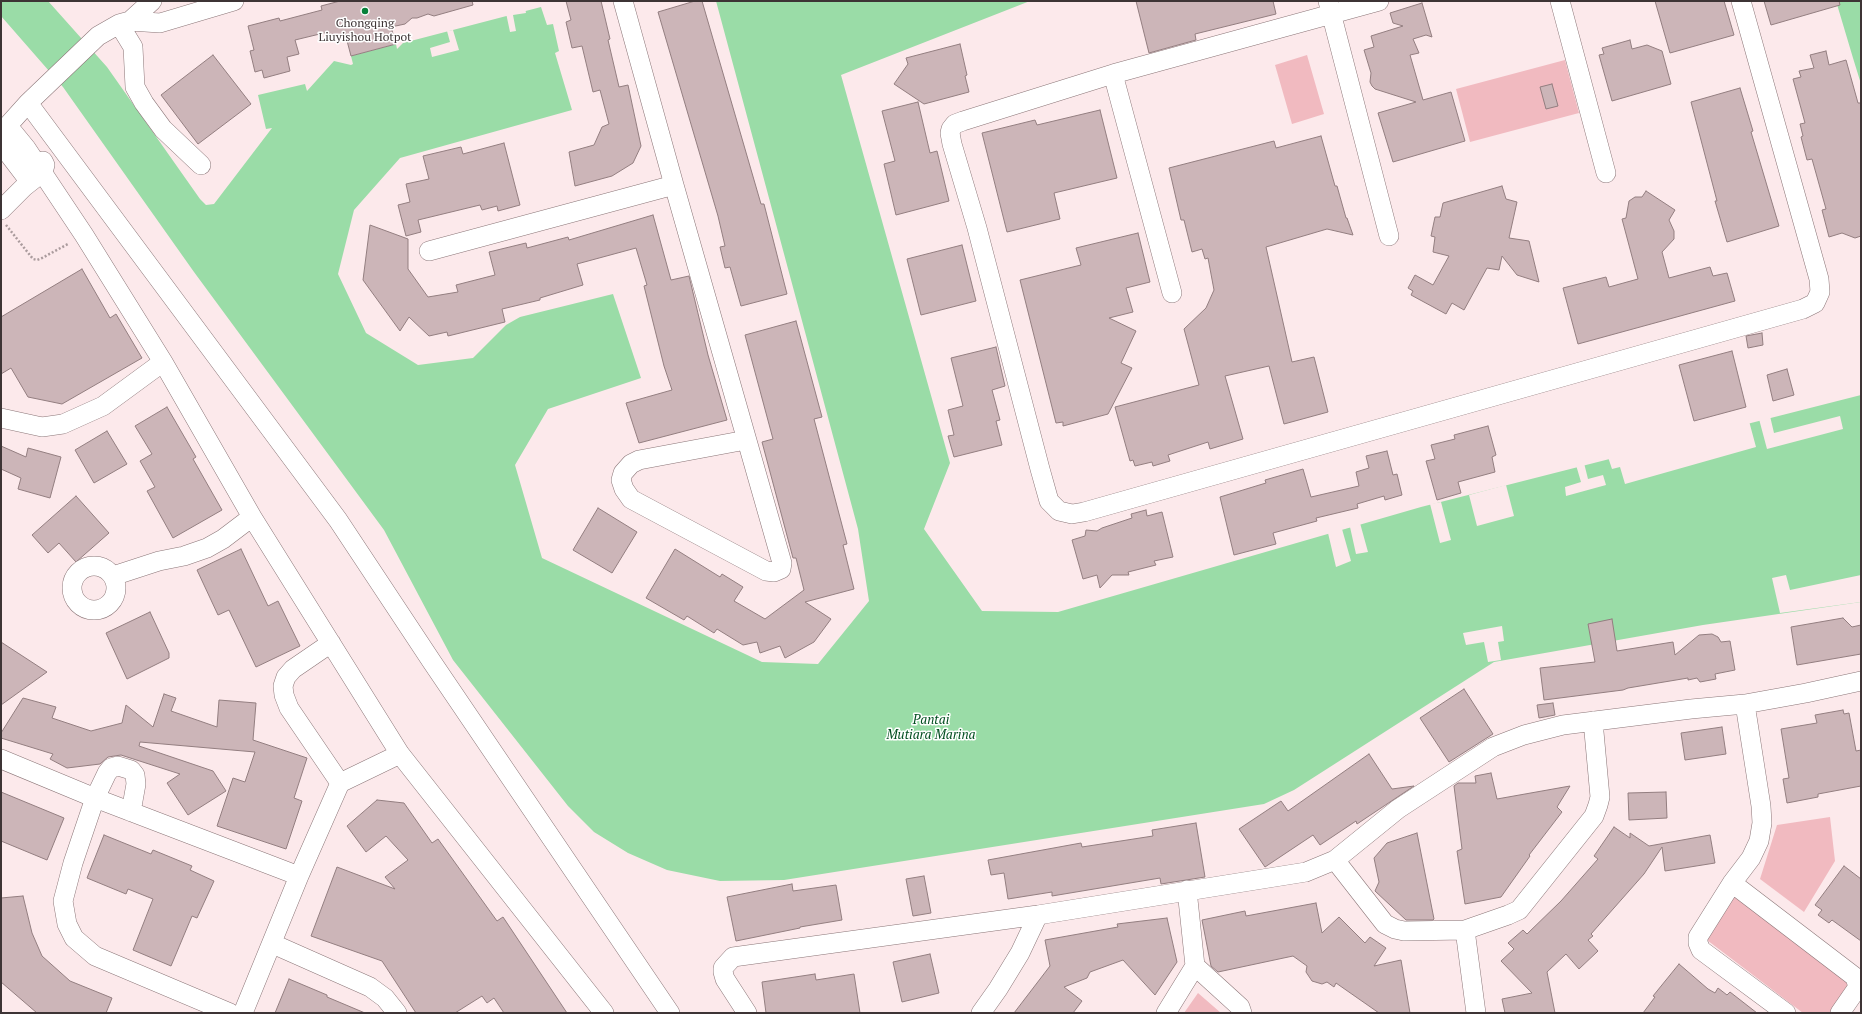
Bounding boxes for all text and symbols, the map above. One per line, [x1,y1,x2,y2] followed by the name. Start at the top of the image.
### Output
[360,6,370,16] marker: Chongqing Liuyishou Hotpot
[319,17,411,45] place label: Chongqing Liuyishou Hotpot
[886,712,976,743] water label: Pantai Mutiara Marina

